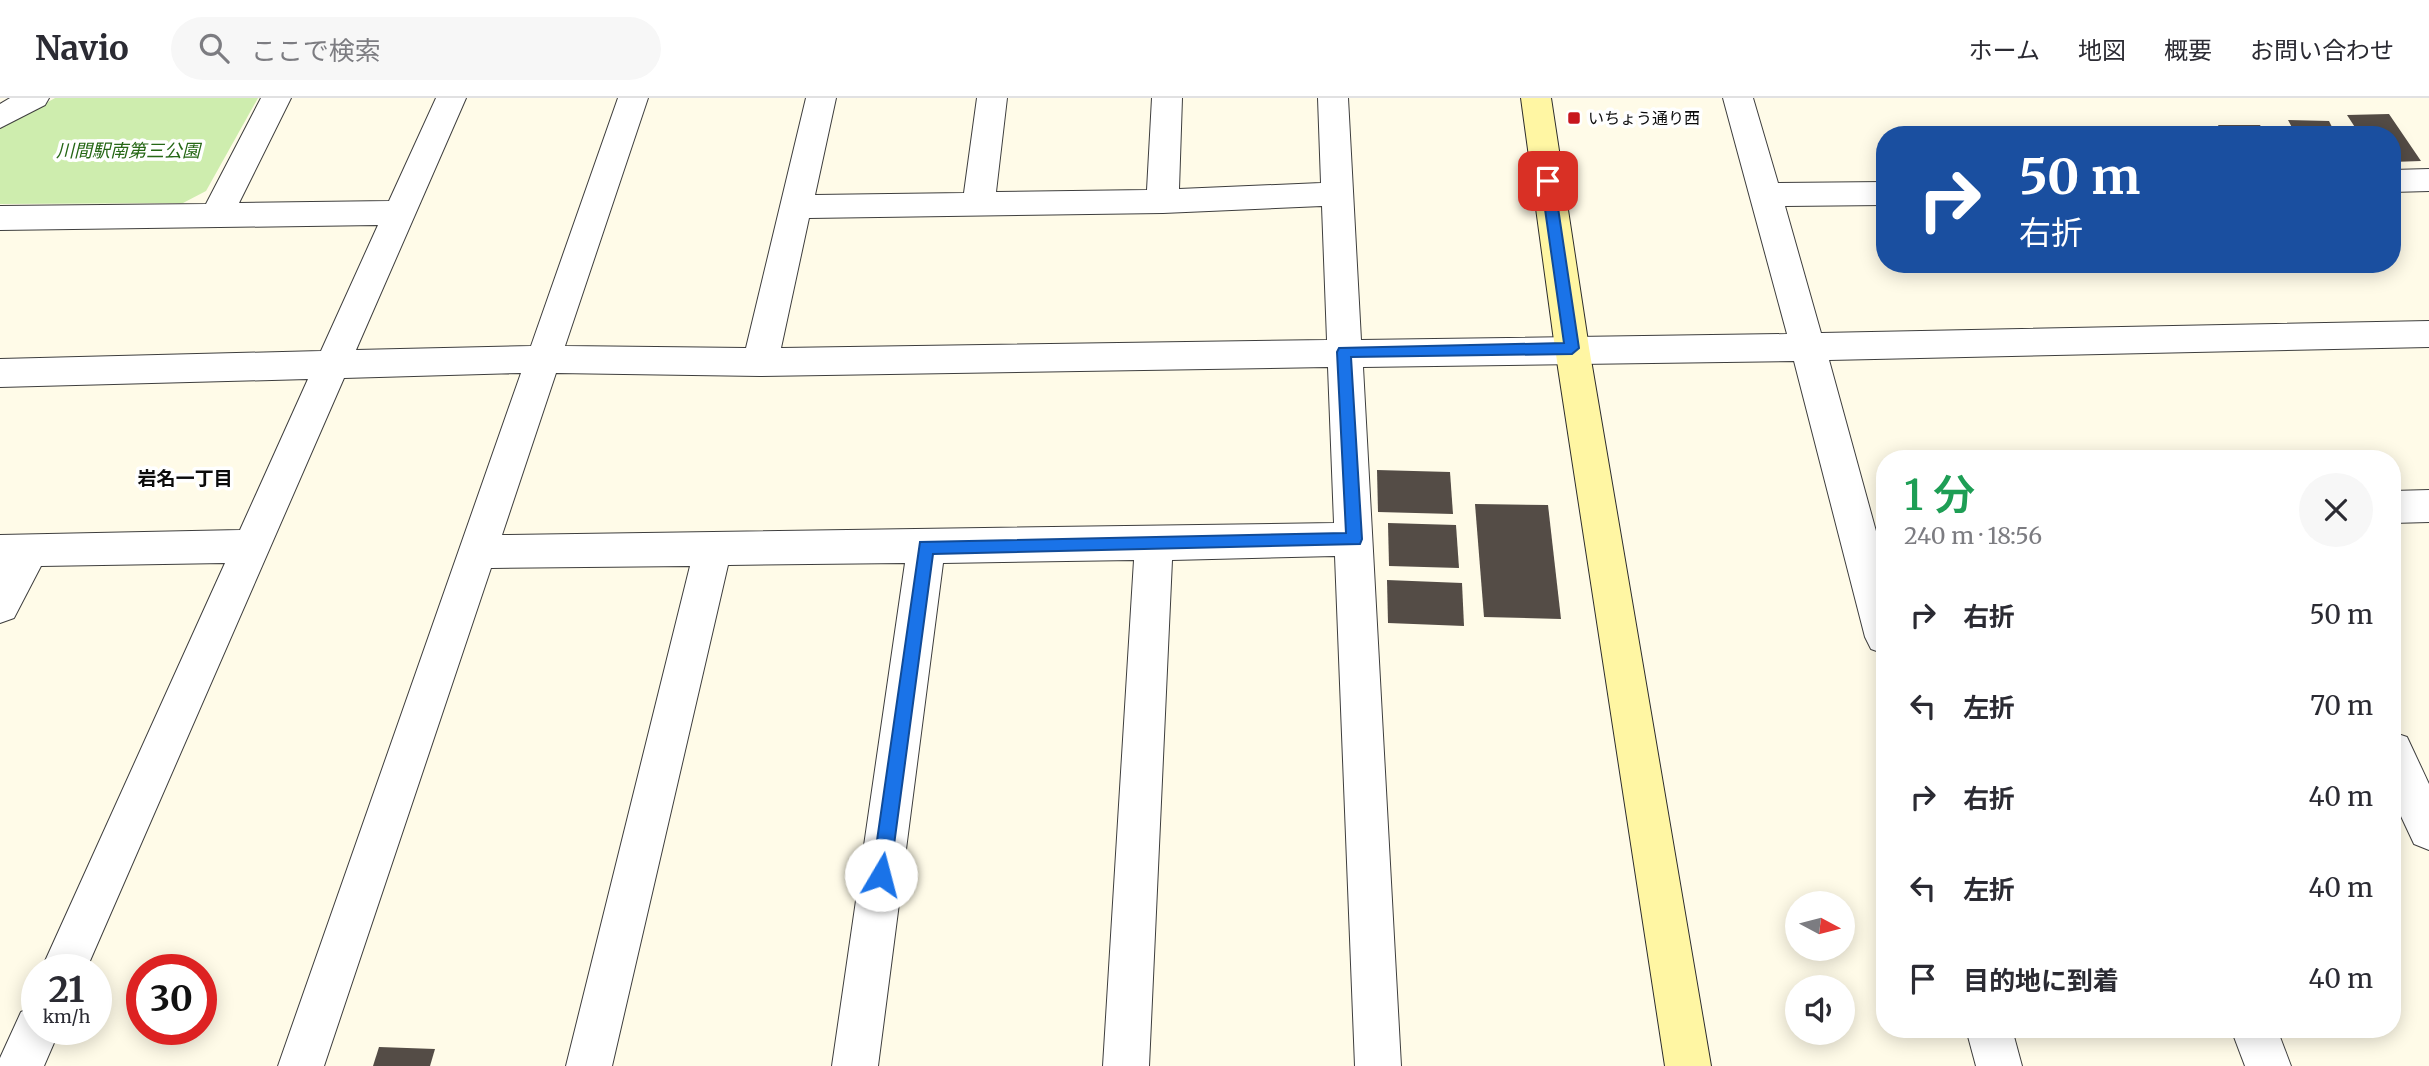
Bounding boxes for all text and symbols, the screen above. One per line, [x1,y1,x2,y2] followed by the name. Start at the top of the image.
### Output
[171,17,661,80] search box
[35,28,129,69] text: Navio
[195,29,233,67] icon: search
[251,34,381,67] text: ここで検索
[1969,35,2040,66] text: ホーム
[2078,35,2126,66] text: 地図
[2164,35,2212,66] text: 概要
[2250,35,2394,66] text: お問い合わせ
[1588,108,1700,128] place label: いちょう通り西
[1566,110,1582,126] marker: いちょう通り西
[56,139,203,162] park label: 川間駅南第三公園
[2019,146,2140,207] text: 50 m
[1518,151,1578,211] pin
[1904,154,1995,245] icon: right
[1529,162,1567,200] icon: arrive
[2019,213,2083,253] text: 右折
[137,466,233,490] district label: 岩名一丁目
[1904,469,1975,521] text: 1 分
[2299,473,2373,547] button: close
[1904,521,2042,550] text: 240 m · 18:56
[1904,596,1942,634] icon: right
[2309,598,2373,631] text: 50 m
[1963,600,2015,633] text: 右折
[1904,687,1942,725] icon: left
[2310,689,2373,722] text: 70 m
[1963,691,2015,724] text: 左折
[1904,778,1942,816] icon: right
[2309,780,2373,813] text: 40 m
[1963,782,2015,815] text: 右折
[844,838,918,912] position arrow
[1904,869,1942,907] icon: left
[2309,871,2373,904] text: 40 m
[1963,873,2015,906] text: 左折
[1785,891,1855,961] north arrow
[1785,891,1855,1045] map controls
[126,954,217,1045] speed limit sign: 30
[1904,960,1942,998] icon: arrive
[2309,962,2373,995] text: 40 m
[1963,964,2119,997] text: 目的地に到着
[49,968,84,1012] text: 21
[1785,975,1855,1045] button: sound
[43,1005,90,1028] text: km/h

